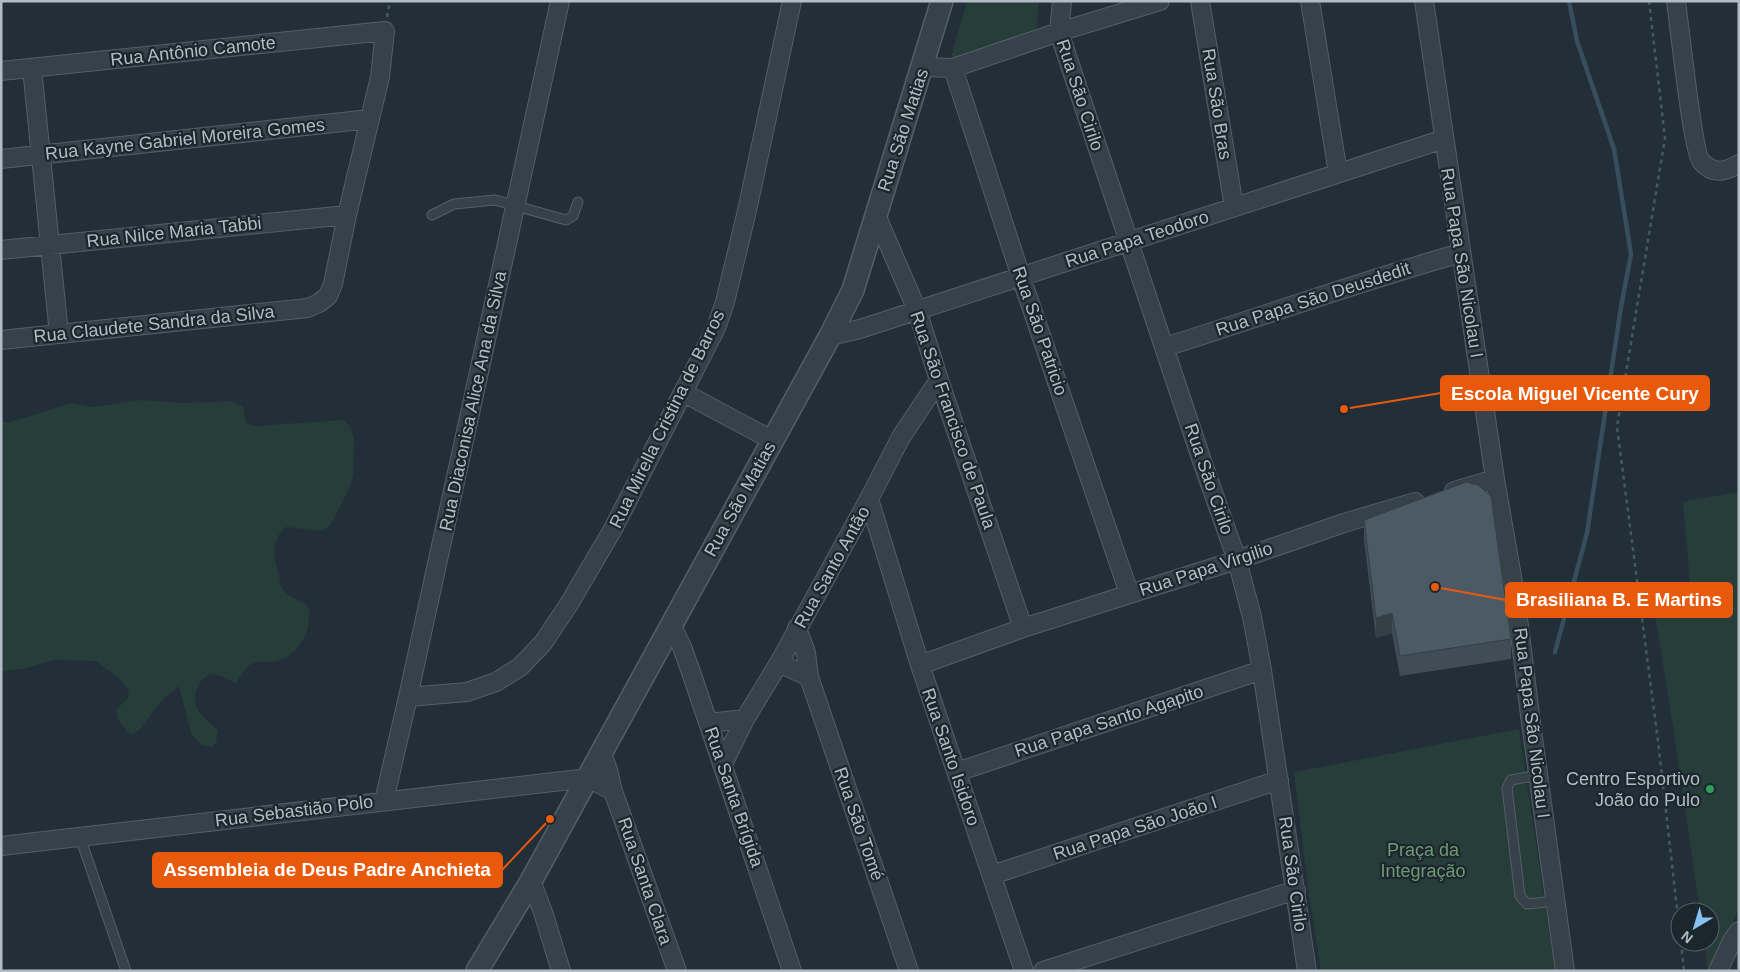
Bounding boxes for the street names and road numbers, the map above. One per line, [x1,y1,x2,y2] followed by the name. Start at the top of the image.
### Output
[109,32,277,70] street label: Rua Antônio Camote
[1053,37,1107,153] street label: Rua São Cirilo
[1198,47,1236,161] street label: Rua São Bras
[874,66,932,194] street label: Rua São Matias
[44,114,326,164] street label: Rua Kayne Gabriel Moreira Gomes
[1437,167,1487,359] street label: Rua Papa São Nicolau I
[1063,206,1211,272] street label: Rua Papa Teodoro
[86,213,262,251] street label: Rua Nilce Maria Tabbi
[1213,258,1413,340] street label: Rua Papa São Deusdedit
[1009,264,1071,398] street label: Rua São Patricio
[436,268,511,533] street label: Rua Diaconisa Alice Ana da Silva
[33,301,276,347] street label: Rua Claudete Sandra da Silva
[605,307,729,531] street label: Rua Mirella Cristina de Barros
[906,308,1000,533] street label: Rua São Francisco de Paula
[1181,421,1237,537] street label: Rua São Cirilo
[700,438,780,560] street label: Rua São Matias
[790,503,874,631] street label: Rua Santo Antão
[1137,538,1275,600] street label: Rua Papa Virgilio
[1510,626,1554,820] street label: Rua Papa São Nicolau I
[1012,681,1206,761] street label: Rua Papa Santo Agapito
[918,686,984,828] street label: Rua Santo Isidoro
[701,724,768,871] street label: Rua Santa Brígida
[830,765,888,883] street label: Rua São Tomé
[214,791,374,831] street label: Rua Sebastião Polo
[1051,792,1219,864] street label: Rua Papa São João I
[614,815,676,948] street label: Rua Santa Clara
[1275,815,1311,933] street label: Rua São Cirilo

